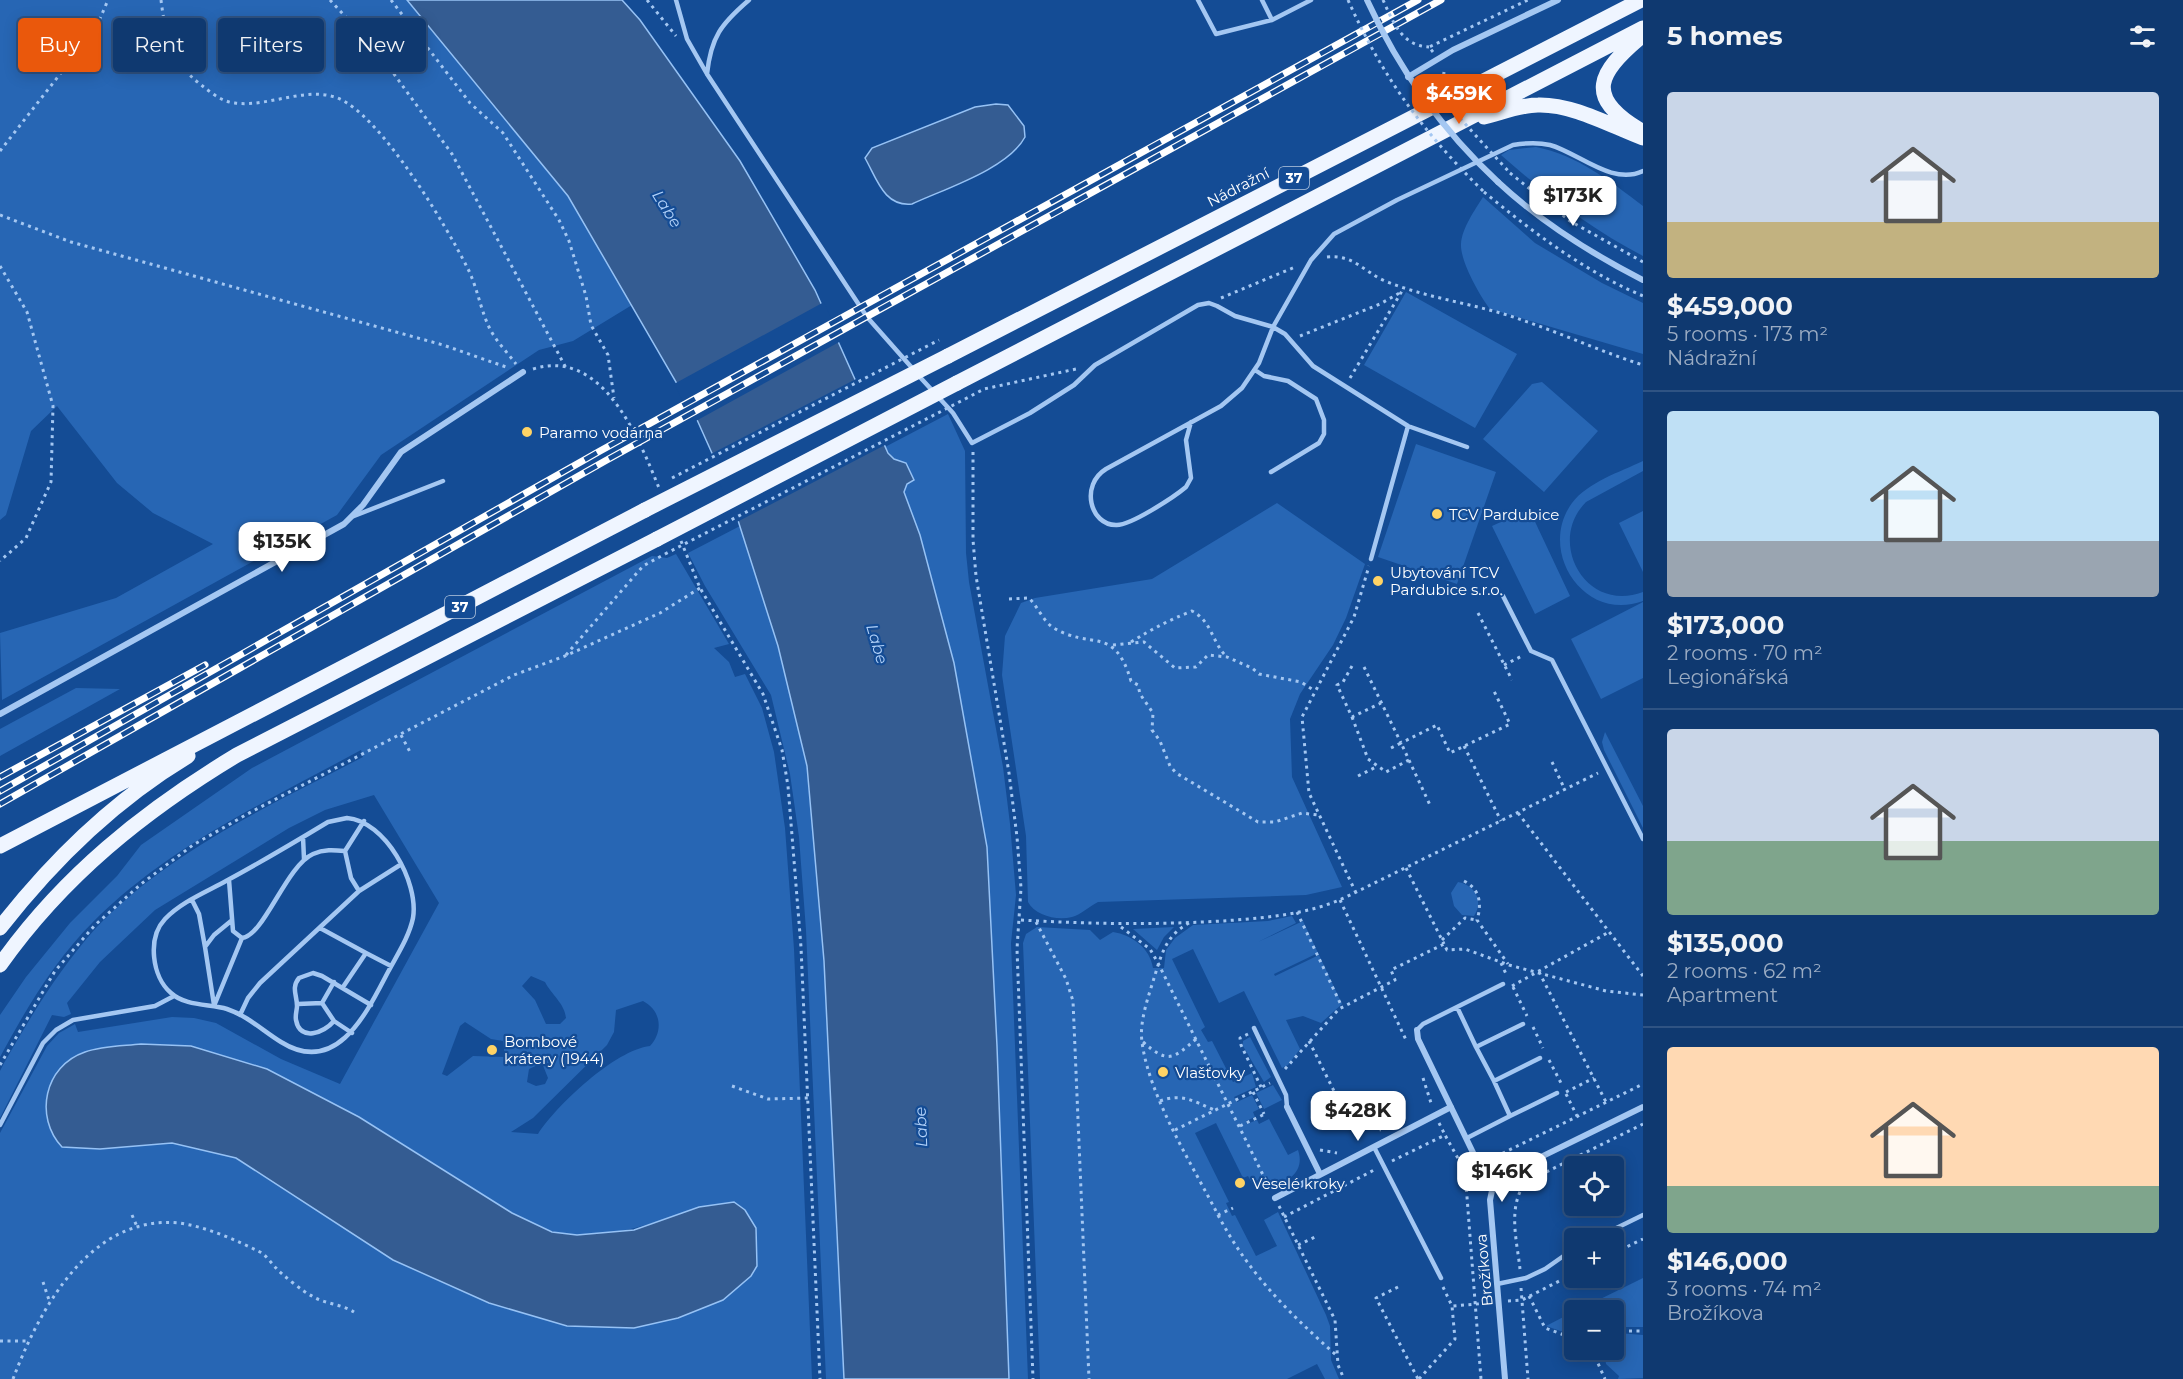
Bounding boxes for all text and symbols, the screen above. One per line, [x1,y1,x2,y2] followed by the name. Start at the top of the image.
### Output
[18,18,101,72] chip: Buy
[113,18,206,72] chip: Rent
[218,18,324,72] chip: Filters
[336,18,426,72] chip: New
[1667,20,1783,52] text: 5 homes
[2126,20,2159,53] icon: filters
[1417,74,1501,125] pin: $459K
[1426,81,1492,105] text: $459K
[1859,131,1967,239] icon: home
[1204,163,1273,211] street label: Nádražní
[1279,167,1309,189] road number: 37
[1531,176,1615,227] pin: $173K
[1543,183,1603,207] text: $173K
[648,187,686,231] water label: Labe
[1667,290,1793,322] text: $459,000
[1667,322,1828,346] text: 5 rooms · 173 m²
[1667,346,1757,370] text: Nádražní
[539,423,663,442] place label: Paramo vodárna
[520,425,534,439] marker: Paramo vodárna
[1859,450,1967,558] icon: home
[1449,505,1559,524] place label: TCV Pardubice
[1430,507,1444,521] marker: TCV Pardubice
[240,522,324,573] pin: $135K
[253,529,311,553] text: $135K
[1390,563,1503,599] place label: Ubytování TCV Pardubice s.r.o.
[1371,574,1385,588] marker: Ubytování TCV Pardubice s.r.o.
[445,596,475,618] road number: 37
[1667,609,1784,641] text: $173,000
[862,622,892,666] water label: Labe
[1667,641,1823,665] text: 2 rooms · 70 m²
[1667,665,1789,689] text: Legionářská
[1859,768,1967,876] icon: home
[1667,927,1784,959] text: $135,000
[1667,959,1822,983] text: 2 rooms · 62 m²
[1667,983,1778,1007] text: Apartment
[504,1032,604,1068] place label: Bombové krátery (1944)
[485,1043,499,1057] marker: Bombové krátery (1944)
[1175,1063,1246,1082] place label: Vlašťovky
[1156,1065,1170,1079] marker: Vlašťovky
[1859,1086,1967,1194] icon: home
[1316,1091,1400,1142] pin: $428K
[1325,1098,1391,1122] text: $428K
[911,1106,931,1148] water label: Labe
[1460,1152,1544,1203] pin: $146K
[1564,1156,1624,1360] map controls
[1564,1156,1624,1216] button: locate
[1471,1159,1533,1183] text: $146K
[1252,1174,1346,1193] place label: Veselé kroky
[1233,1176,1247,1190] marker: Veselé kroky
[1564,1228,1624,1288] button: +
[1471,1233,1497,1307] street label: Brožíkova
[1667,1245,1788,1277] text: $146,000
[1667,1277,1822,1301] text: 3 rooms · 74 m²
[1564,1300,1624,1360] button: −
[1667,1301,1764,1325] text: Brožíkova

